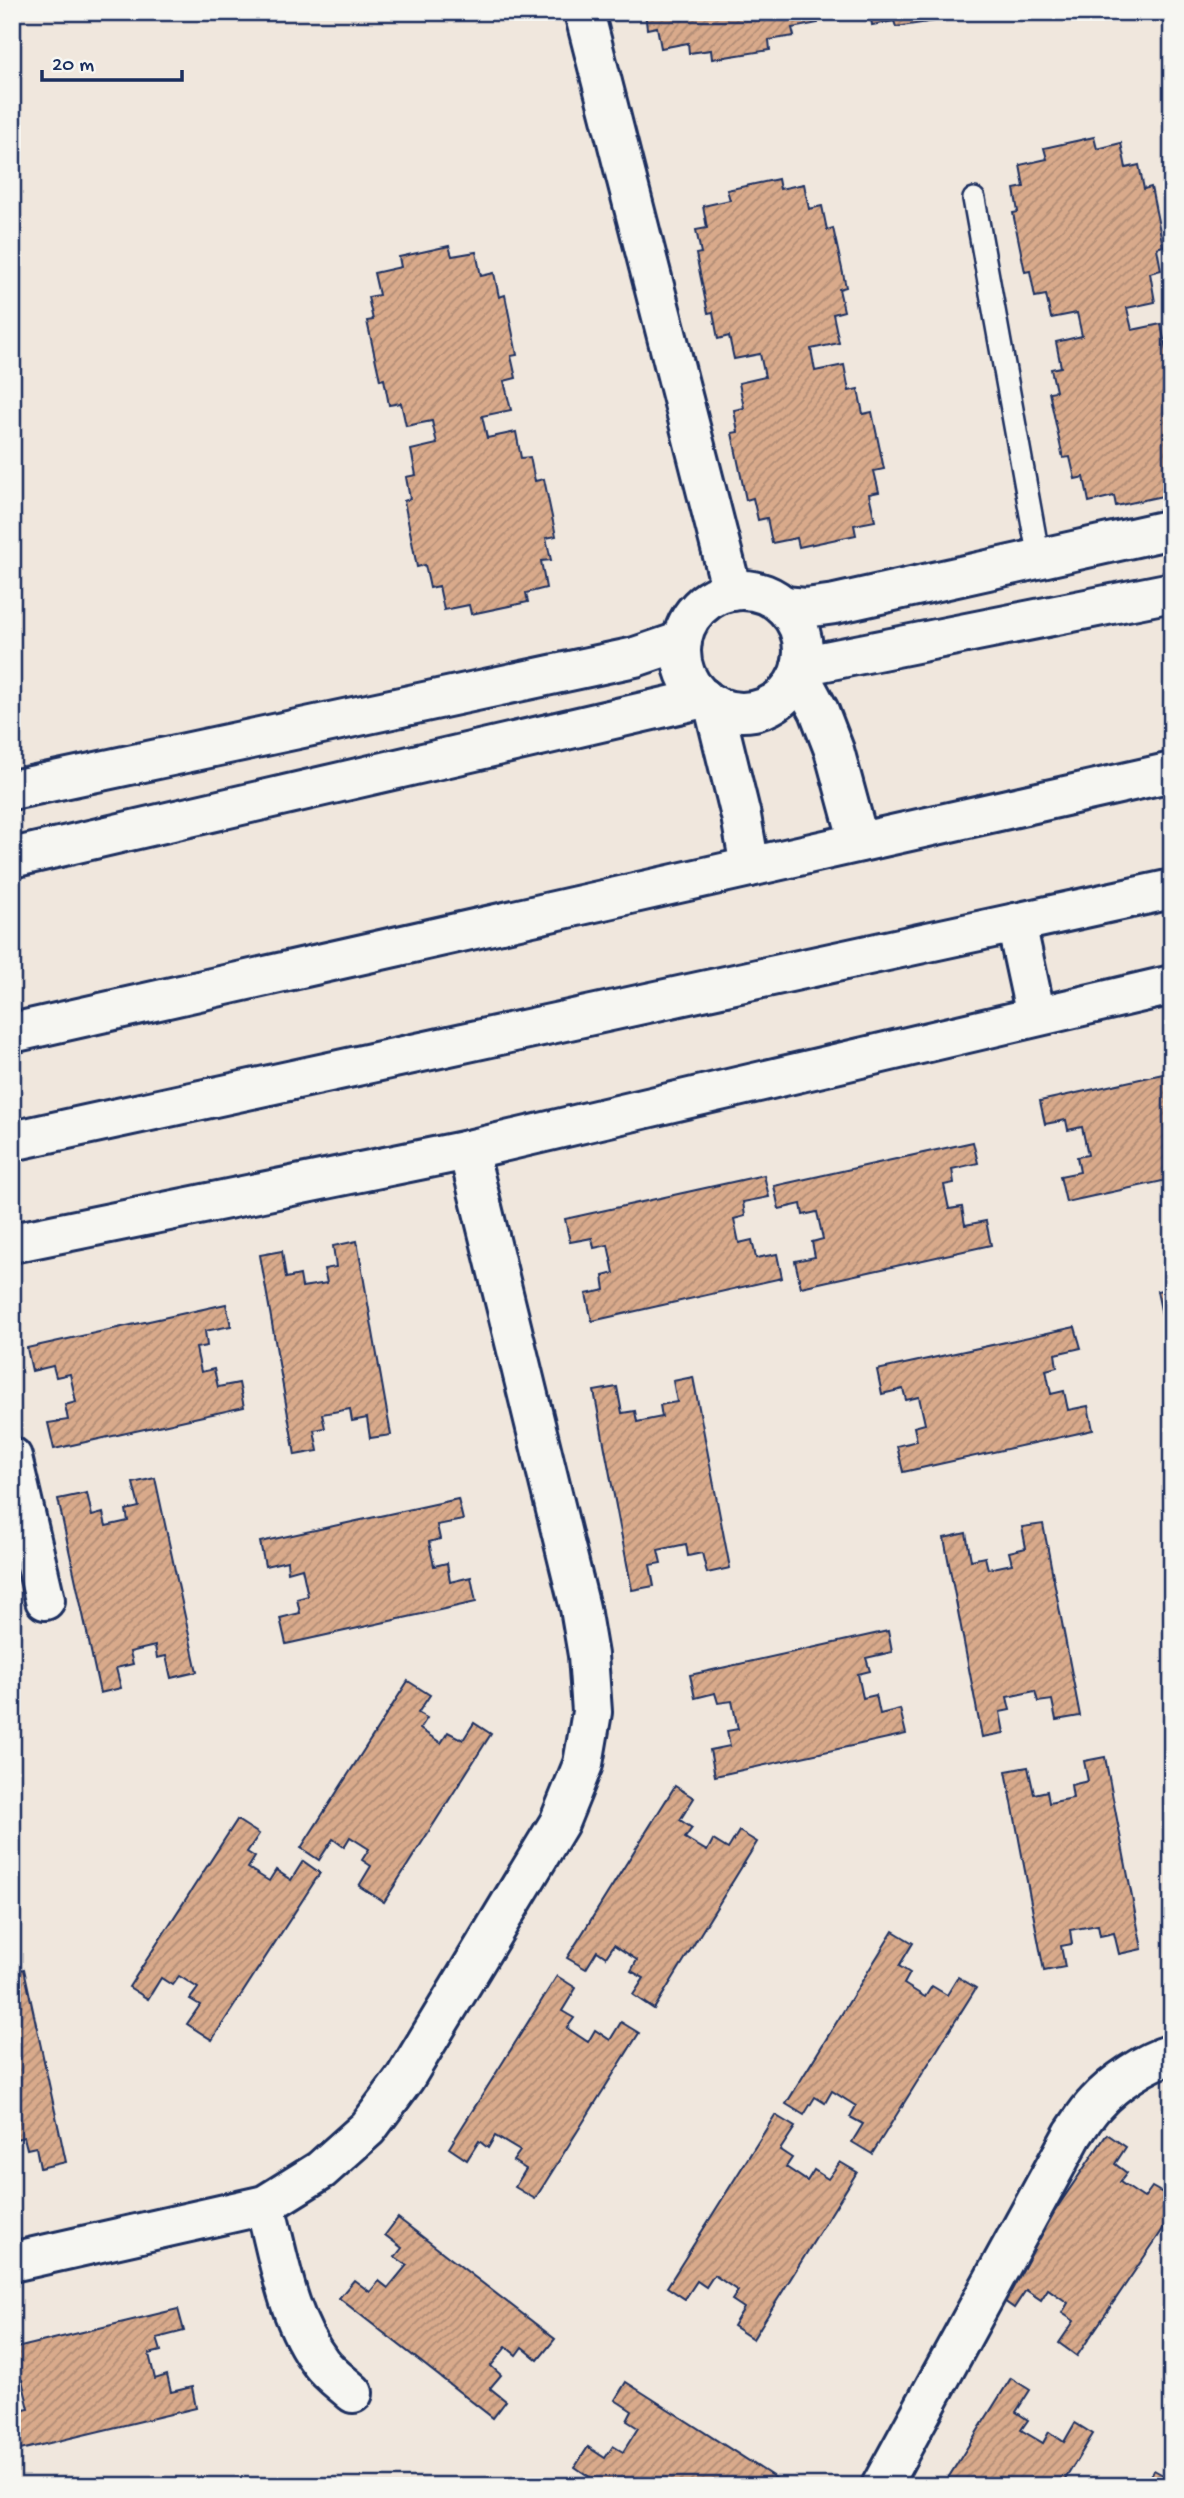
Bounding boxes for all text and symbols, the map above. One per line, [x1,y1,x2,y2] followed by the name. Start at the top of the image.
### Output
[42,38,182,82] scale bar
[52,54,94,79] text: 20 m

